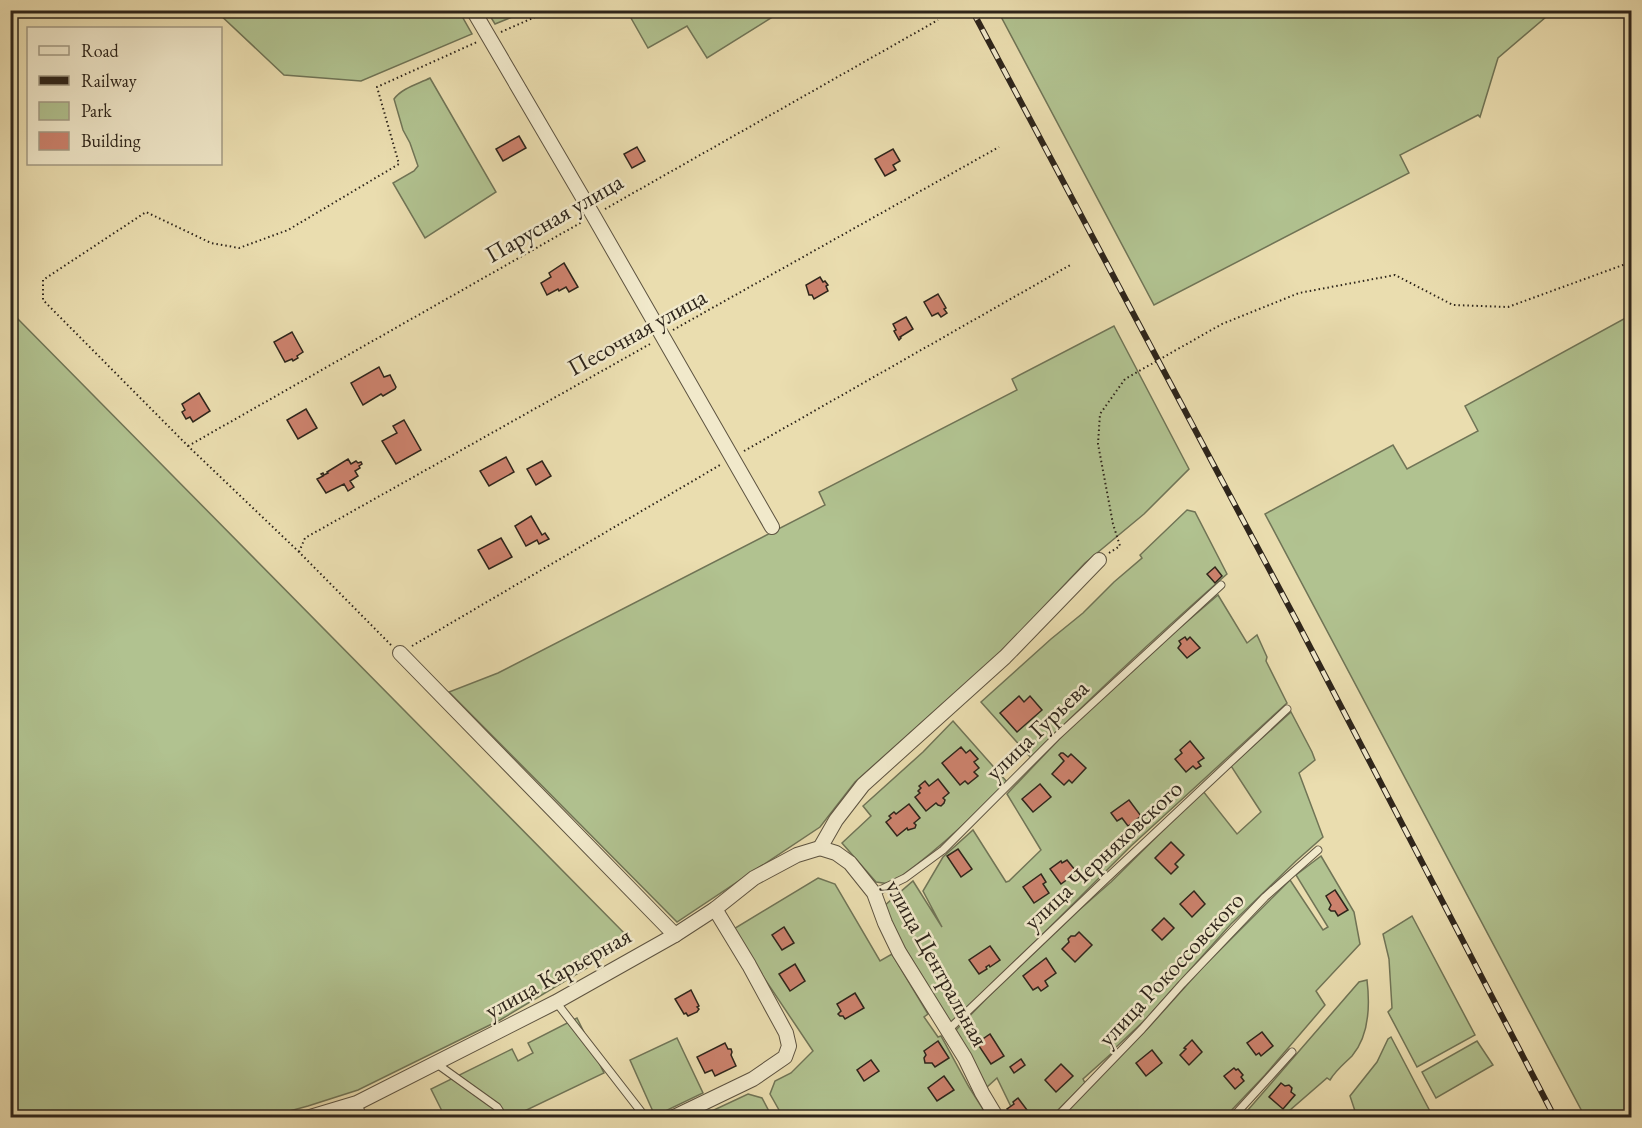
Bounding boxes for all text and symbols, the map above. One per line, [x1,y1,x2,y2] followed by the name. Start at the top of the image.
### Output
[27,27,222,165] legend
[81,39,120,62] text: Road
[81,69,137,92] text: Railway
[81,99,112,122] text: Park
[81,129,141,152] text: Building
[479,165,629,270] street label: Парусная улица
[562,280,712,383] street label: Песочная улица
[978,672,1095,787] street label: улица Гурьева
[1017,773,1189,936] street label: улица Черняховского
[879,874,996,1052] street label: улица Центральная
[1091,885,1251,1053] street label: улица Рокоссовского
[479,919,637,1026] street label: улица Карьерная

